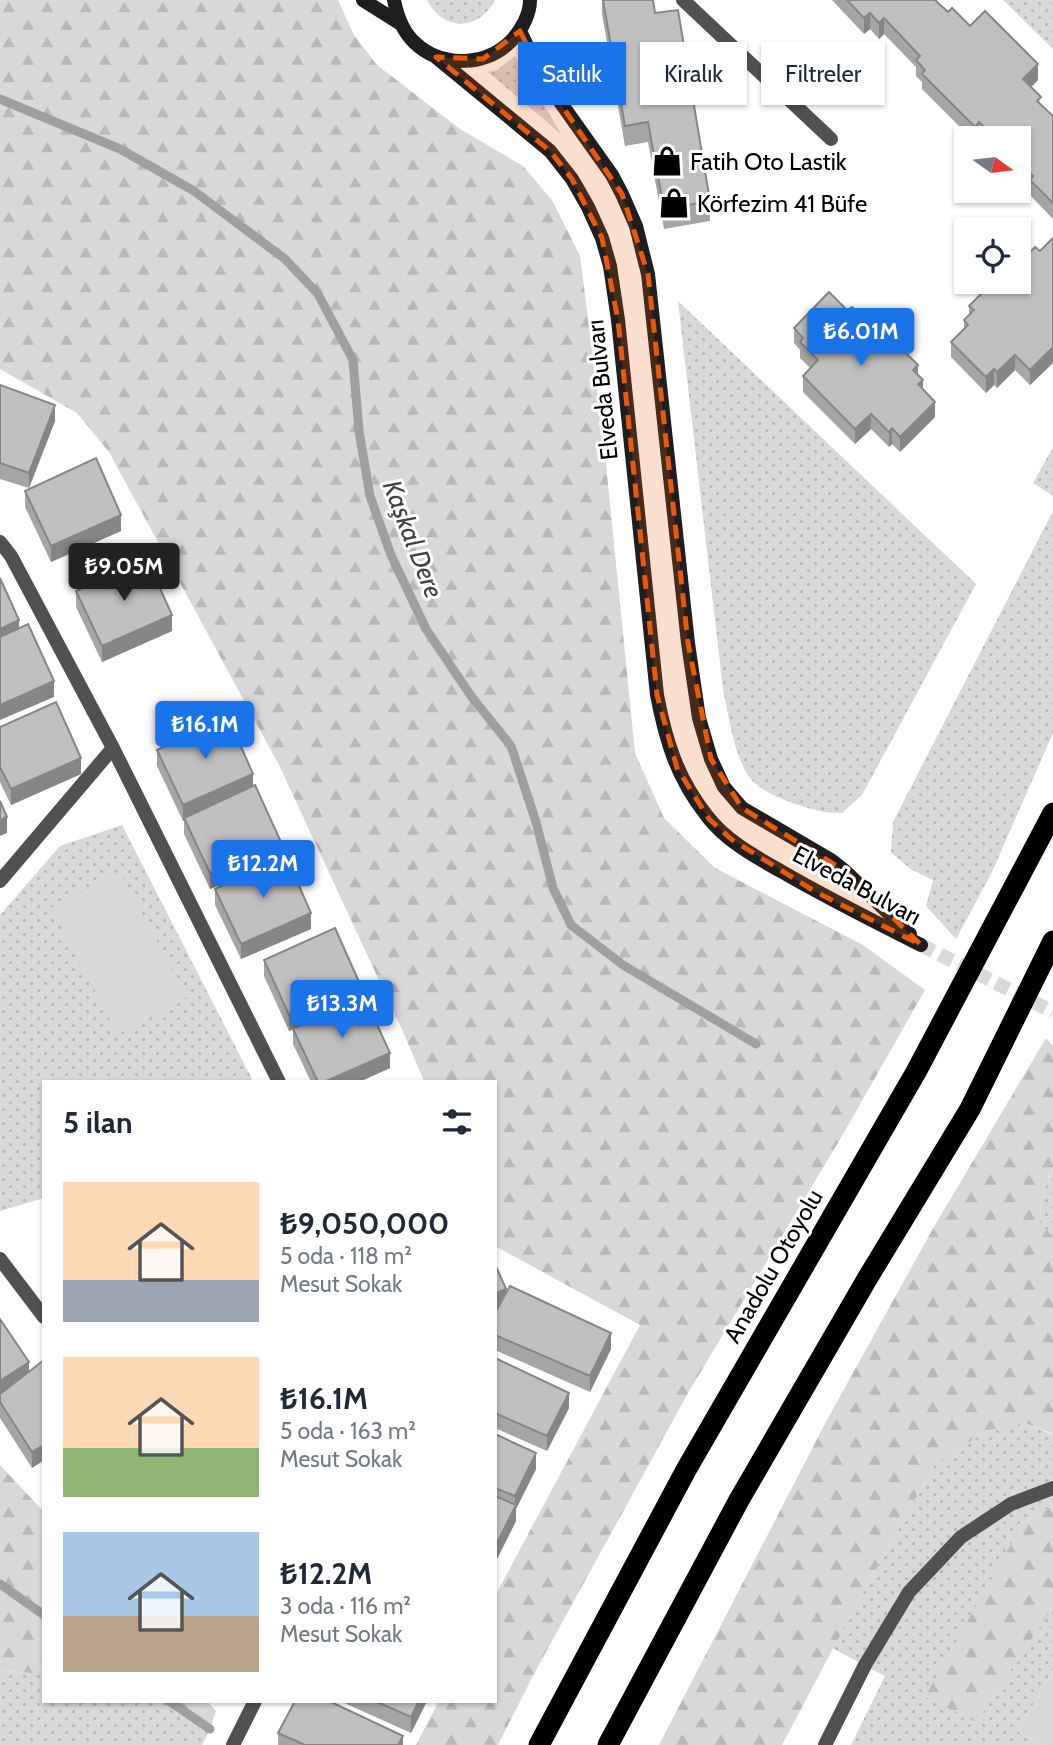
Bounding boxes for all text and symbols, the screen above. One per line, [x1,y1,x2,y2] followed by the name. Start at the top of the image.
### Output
[518,42,626,105] chip: Satılık
[640,42,747,105] chip: Kiralık
[761,42,885,105] chip: Filtreler
[954,126,1031,203] north arrow
[954,126,1031,294] map controls
[650,144,684,178] shop icon: Fatih Oto Lastik
[690,147,847,176] place label: Fatih Oto Lastik
[657,186,691,220] shop icon: Körfezim 41 Büfe
[697,189,867,218] place label: Körfezim 41 Büfe
[954,217,1031,294] button: locate
[804,308,918,368] pin: ₺6.01M
[823,317,899,345] text: ₺6.01M
[580,318,624,462] street label: Elveda Bulvarı
[376,476,450,603] water label: Kaşkal Dere
[67,544,181,603] pin: ₺9.05M
[85,552,163,580] text: ₺9.05M
[148,702,262,761] pin: ₺16.1M
[171,710,239,738] text: ₺16.1M
[788,839,926,931] street label: Elveda Bulvarı
[206,841,320,900] pin: ₺12.2M
[228,849,298,877] text: ₺12.2M
[285,981,399,1040] pin: ₺13.3M
[306,989,378,1017] text: ₺13.3M
[438,1103,476,1141] icon: filters
[63,1104,132,1141] text: 5 ilan
[717,1184,829,1348] street label: Anadolu Otoyolu
[280,1205,449,1242] text: ₺9,050,000
[119,1210,203,1294] icon: home
[280,1242,412,1270] text: 5 oda · 118 m²
[280,1270,402,1298] text: Mesut Sokak
[280,1380,368,1417] text: ₺16.1M
[119,1385,203,1469] icon: home
[280,1417,416,1445] text: 5 oda · 163 m²
[280,1445,402,1473] text: Mesut Sokak
[280,1555,372,1592] text: ₺12.2M
[119,1560,203,1644] icon: home
[280,1592,411,1620] text: 3 oda · 116 m²
[280,1620,402,1648] text: Mesut Sokak

